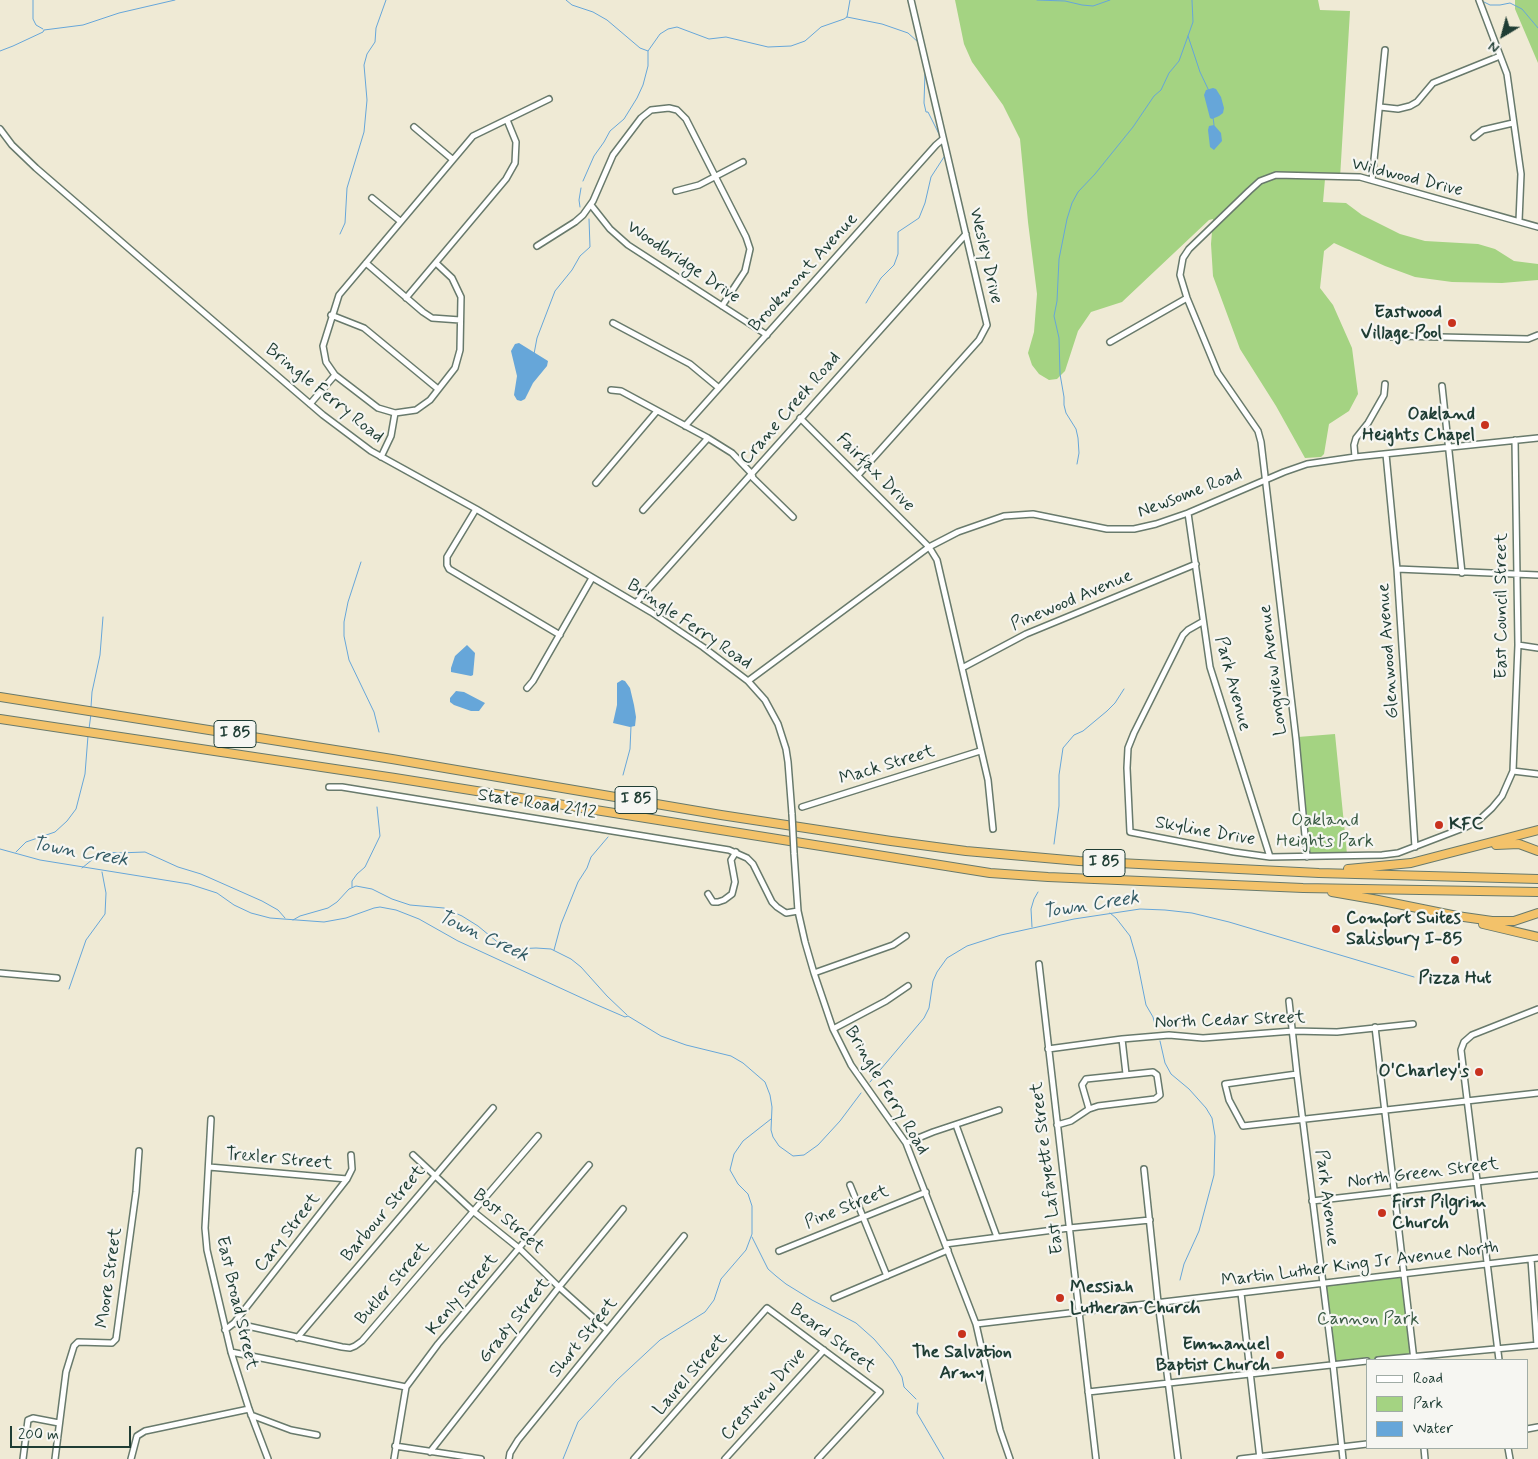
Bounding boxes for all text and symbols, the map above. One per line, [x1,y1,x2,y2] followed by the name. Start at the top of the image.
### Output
[1478,10,1528,60] north arrow
[1485,37,1503,57] text: N
[1349,154,1465,202] street label: Wildwood Drive
[963,206,1007,306] street label: Wesley Drive
[745,209,863,337] street label: Brookmont Avenue
[622,217,744,309] street label: Woodbridge Drive
[1361,302,1442,344] place label: Eastwood Village Pool
[1446,317,1458,329] marker: Eastwood Village Pool
[260,340,388,448] street label: Bringle Ferry Road
[736,348,846,470] street label: Crane Creek Road
[1362,404,1475,446] place label: Oakland Heights Chapel
[1479,419,1491,431] marker: Oakland Heights Chapel
[831,429,919,517] street label: Fairfax Drive
[1135,464,1245,524] street label: Newsome Road
[1491,533,1513,679] street label: East Council Street
[1008,566,1136,636] street label: Pinewood Avenue
[622,575,756,675] street label: Bringle Ferry Road
[1373,583,1405,719] street label: Glenwood Avenue
[1255,603,1293,737] street label: Longview Avenue
[1209,634,1255,734] street label: Park Avenue
[214,721,256,748] road number: I 85
[837,741,937,791] street label: Mack Street
[476,785,598,825] street label: State Road 2112
[615,786,657,814] road number: I 85
[1276,810,1374,852] park label: Oakland Heights Park
[1153,813,1257,851] street label: Skyline Drive
[1449,814,1483,836] place label: KFC
[1433,819,1445,831] marker: KFC
[30,833,130,873] water label: Town Creek
[1083,850,1125,876] road number: I 85
[1041,887,1141,925] water label: Town Creek
[434,906,532,968] water label: Town Creek
[1346,908,1462,951] place label: Comfort Suites Salisbury I-85
[1330,923,1342,935] marker: Comfort Suites Salisbury I-85
[1449,954,1461,966] marker: Pizza Hut
[1418,968,1492,990] place label: Pizza Hut
[1154,1008,1306,1034] street label: North Cedar Street
[839,1023,933,1159] street label: Bringle Ferry Road
[1378,1061,1469,1083] place label: O'Charley's
[1473,1066,1485,1078] marker: O'Charley's
[1027,1081,1069,1255] street label: East Lafayette Street
[225,1145,333,1175] street label: Trexler Street
[1309,1149,1343,1247] street label: Park Avenue
[1346,1154,1500,1194] street label: North Green Street
[337,1161,431,1267] street label: Barbour Street
[802,1181,892,1235] street label: Pine Street
[468,1185,548,1259] street label: Bost Street
[250,1189,326,1277] street label: Cary Street
[1392,1192,1487,1234] place label: First Pilgrim Church
[1376,1207,1388,1219] marker: First Pilgrim Church
[92,1226,128,1330] street label: Moore Street
[210,1234,262,1372] street label: East Broad Street
[1220,1237,1500,1293] street label: Martin Luther King Jr Avenue North
[351,1238,435,1330] street label: Butler Street
[423,1250,503,1340] street label: Kenly Street
[475,1274,555,1368] street label: Grady Street
[1070,1277,1200,1320] place label: Messiah Lutheran Church
[1054,1292,1066,1304] marker: Messiah Lutheran Church
[545,1294,623,1382] street label: Short Street
[785,1300,879,1378] street label: Beard Street
[1317,1309,1419,1331] park label: Cannon Park
[956,1328,968,1340] marker: The Salvation Army
[649,1329,733,1421] street label: Laurel Street
[1156,1334,1270,1376] place label: Emmanuel Baptist Church
[912,1342,1012,1385] place label: The Salvation Army
[717,1344,811,1446] street label: Crestview Drive
[1274,1349,1286,1361] marker: Emmanuel Baptist Church
[1366,1359,1528,1449] legend
[1413,1369,1443,1389] text: Road
[1413,1394,1443,1414] text: Park
[12,1416,134,1448] scale bar
[1413,1419,1453,1439] text: Water
[18,1425,59,1445] text: 200 m

